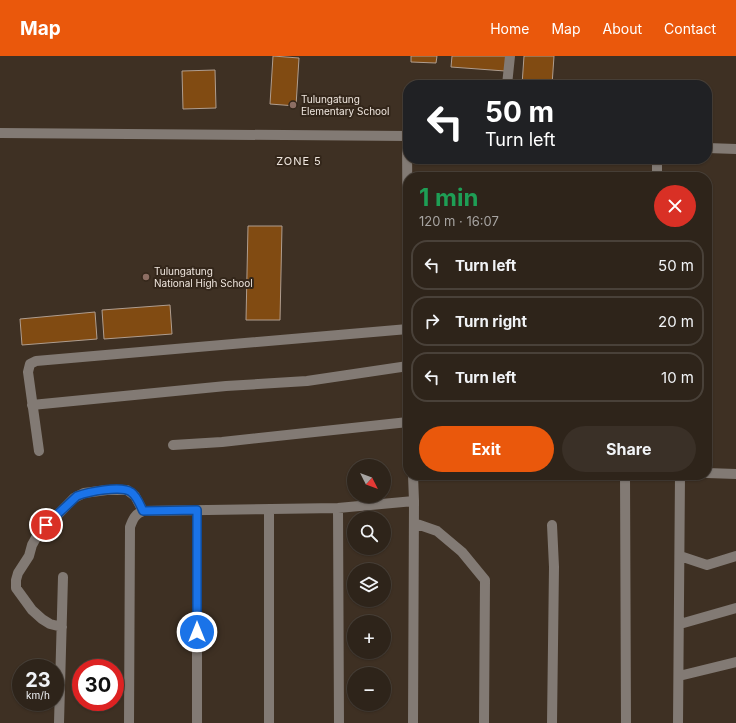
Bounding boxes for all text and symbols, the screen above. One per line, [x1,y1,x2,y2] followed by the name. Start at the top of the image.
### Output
[20,17,61,40] text: Map
[490,20,529,37] text: Home
[551,20,581,37] text: Map
[603,20,642,37] text: About
[664,20,716,37] text: Contact
[301,93,390,117] place label: Tulungatung Elementary School
[485,95,554,129] text: 50 m
[419,96,471,148] icon: left
[288,100,298,110] marker: Tulungatung Elementary School
[485,129,555,150] text: Turn left
[276,154,322,168] district label: ZONE 5
[419,183,478,212] text: 1 min
[654,185,696,227] button: close
[419,213,499,229] text: 120 m · 16:07
[421,254,443,276] icon: left
[455,256,516,275] text: Turn left
[658,256,694,275] text: 50 m
[154,265,253,289] place label: Tulungatung National High School
[141,272,151,282] marker: Tulungatung National High School
[421,310,443,332] icon: right
[455,312,527,331] text: Turn right
[658,312,694,331] text: 20 m
[421,366,443,388] icon: left
[455,368,516,387] text: Turn left
[661,368,694,387] text: 10 m
[419,426,554,472] button: Exit
[562,426,696,472] button: Share
[347,459,391,503] north arrow
[347,459,391,711] map controls
[29,508,63,542] pin
[347,511,391,555] button: search
[35,514,57,536] icon: arrive
[347,563,391,607] button: layers
[176,611,218,653] position arrow
[347,615,391,659] button: +
[72,659,124,711] speed limit sign: 30
[347,667,391,711] button: −
[25,668,51,692] text: 23
[26,689,50,701] text: km/h

